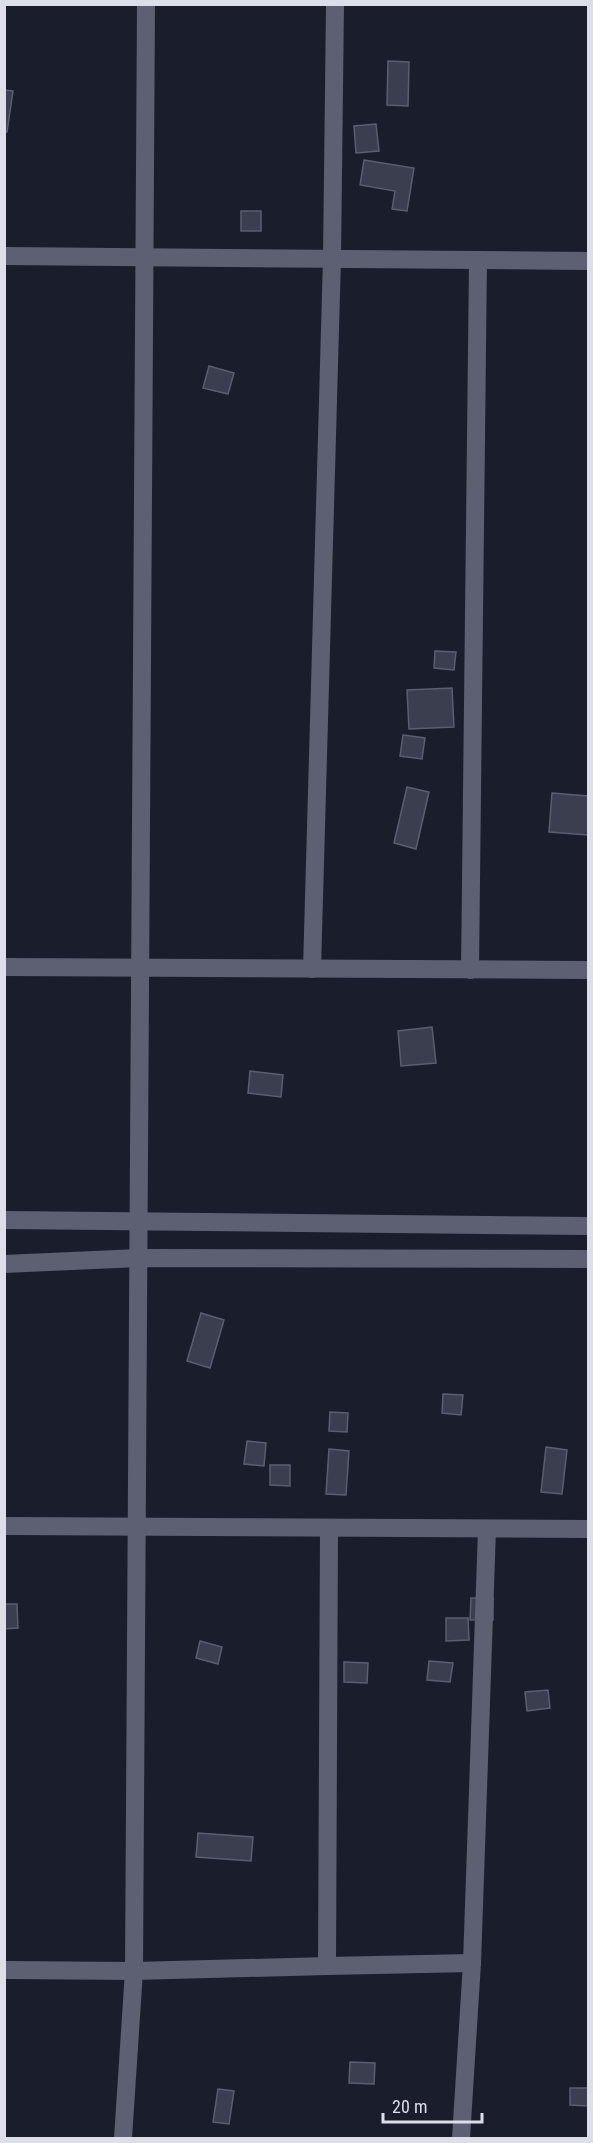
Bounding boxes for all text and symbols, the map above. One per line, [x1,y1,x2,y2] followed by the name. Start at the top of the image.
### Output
[383,2086,482,2124] scale bar
[392,2096,427,2117] text: 20 m

